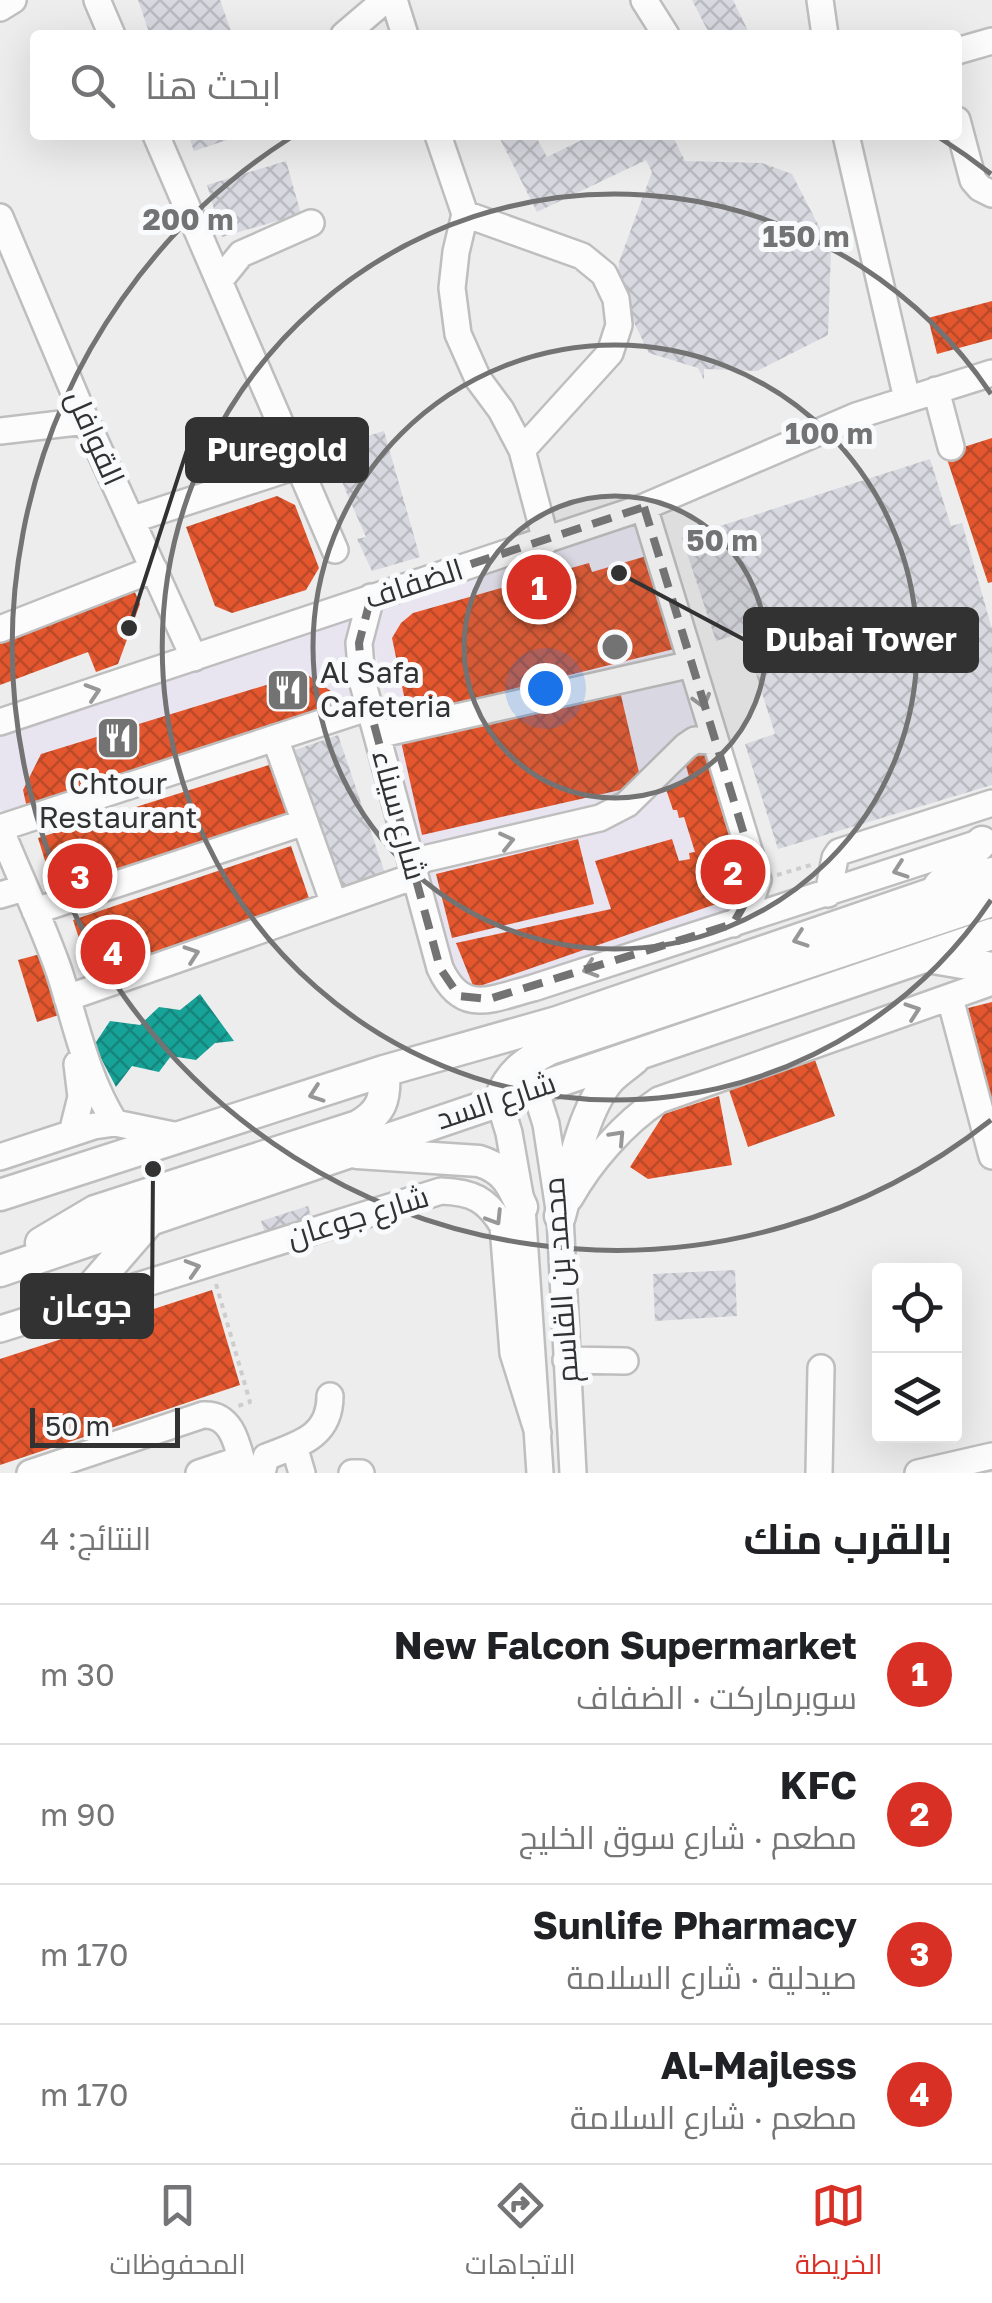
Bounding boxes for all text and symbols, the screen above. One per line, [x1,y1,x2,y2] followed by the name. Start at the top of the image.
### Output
[30,30,962,140] search box
[65,58,120,113] icon: search
[145,62,281,107] text: ابحث هنا
[142,201,234,237] text: 200 m
[763,218,850,254] text: 150 m
[58,385,133,491] street label: القوافل
[785,415,873,451] text: 100 m
[187,419,367,481] callout: Puregold
[207,430,347,468] text: Puregold
[686,522,758,558] text: 50 m
[360,550,467,616] street label: الضفاف
[506,550,572,624] pin: 1
[745,609,977,671] callout: Dubai Tower
[765,620,957,658] text: Dubai Tower
[597,629,633,665] centre of rings
[320,654,452,724] place label: Al Safa Cafeteria
[520,663,571,714] your location
[265,667,311,713] restaurant icon: Al Safa Cafeteria
[83,683,100,703] one-way arrow
[691,692,712,709] one-way arrow
[95,715,141,761] restaurant icon: Chtour Restaurant
[362,746,435,885] street label: شارع سيناء
[39,765,198,835] place label: Chtour Restaurant
[498,832,515,853] one-way arrow
[700,834,766,910] pin: 2
[48,838,112,914] pin: 3
[892,858,909,878] one-way arrow
[80,914,146,990] pin: 4
[793,927,810,947] one-way arrow
[183,945,200,965] one-way arrow
[583,958,600,978] one-way arrow
[903,1002,920,1023] one-way arrow
[431,1064,561,1139] street label: شارع السد
[309,1082,326,1103] one-way arrow
[606,1131,624,1149] one-way arrow
[535,1176,588,1384] street label: محمد بن القاسم
[283,1177,434,1257] street label: شارع جوعان
[483,1207,502,1225] one-way arrow
[184,1259,201,1280] one-way arrow
[872,1263,962,1443] map controls
[872,1263,962,1353] button: locate
[22,1275,152,1337] callout: جوعان
[42,1286,132,1325] text: جوعان
[872,1353,962,1443] button: layers
[30,1403,180,1448] scale bar
[45,1409,110,1442] text: 50 m
[743,1513,952,1563] text: بالقرب منك
[40,1519,151,1557] text: النتائج: 4
[394,1622,857,1667] text: New Falcon Supermarket
[40,1655,115,1693] text: 30 m
[911,1655,928,1693] text: 1
[576,1678,857,1716] text: سوبرماركت · الضفاف
[780,1762,857,1807] text: KFC
[40,1795,116,1833] text: 90 m
[910,1795,929,1833] text: 2
[519,1818,857,1856] text: مطعم · شارع سوق الخليج
[533,1902,857,1947] text: Sunlife Pharmacy
[40,1935,129,1973] text: 170 m
[910,1935,929,1973] text: 3
[567,1958,857,1996] text: صيدلية · شارع السلامة
[661,2042,857,2087] text: Al-Majless
[40,2075,129,2113] text: 170 m
[910,2075,930,2113] text: 4
[570,2098,857,2136] text: مطعم · شارع السلامة
[110,2178,246,2290] tab: المحفوظات
[465,2178,576,2290] tab: الاتجاهات
[795,2178,882,2290] tab: الخريطة

